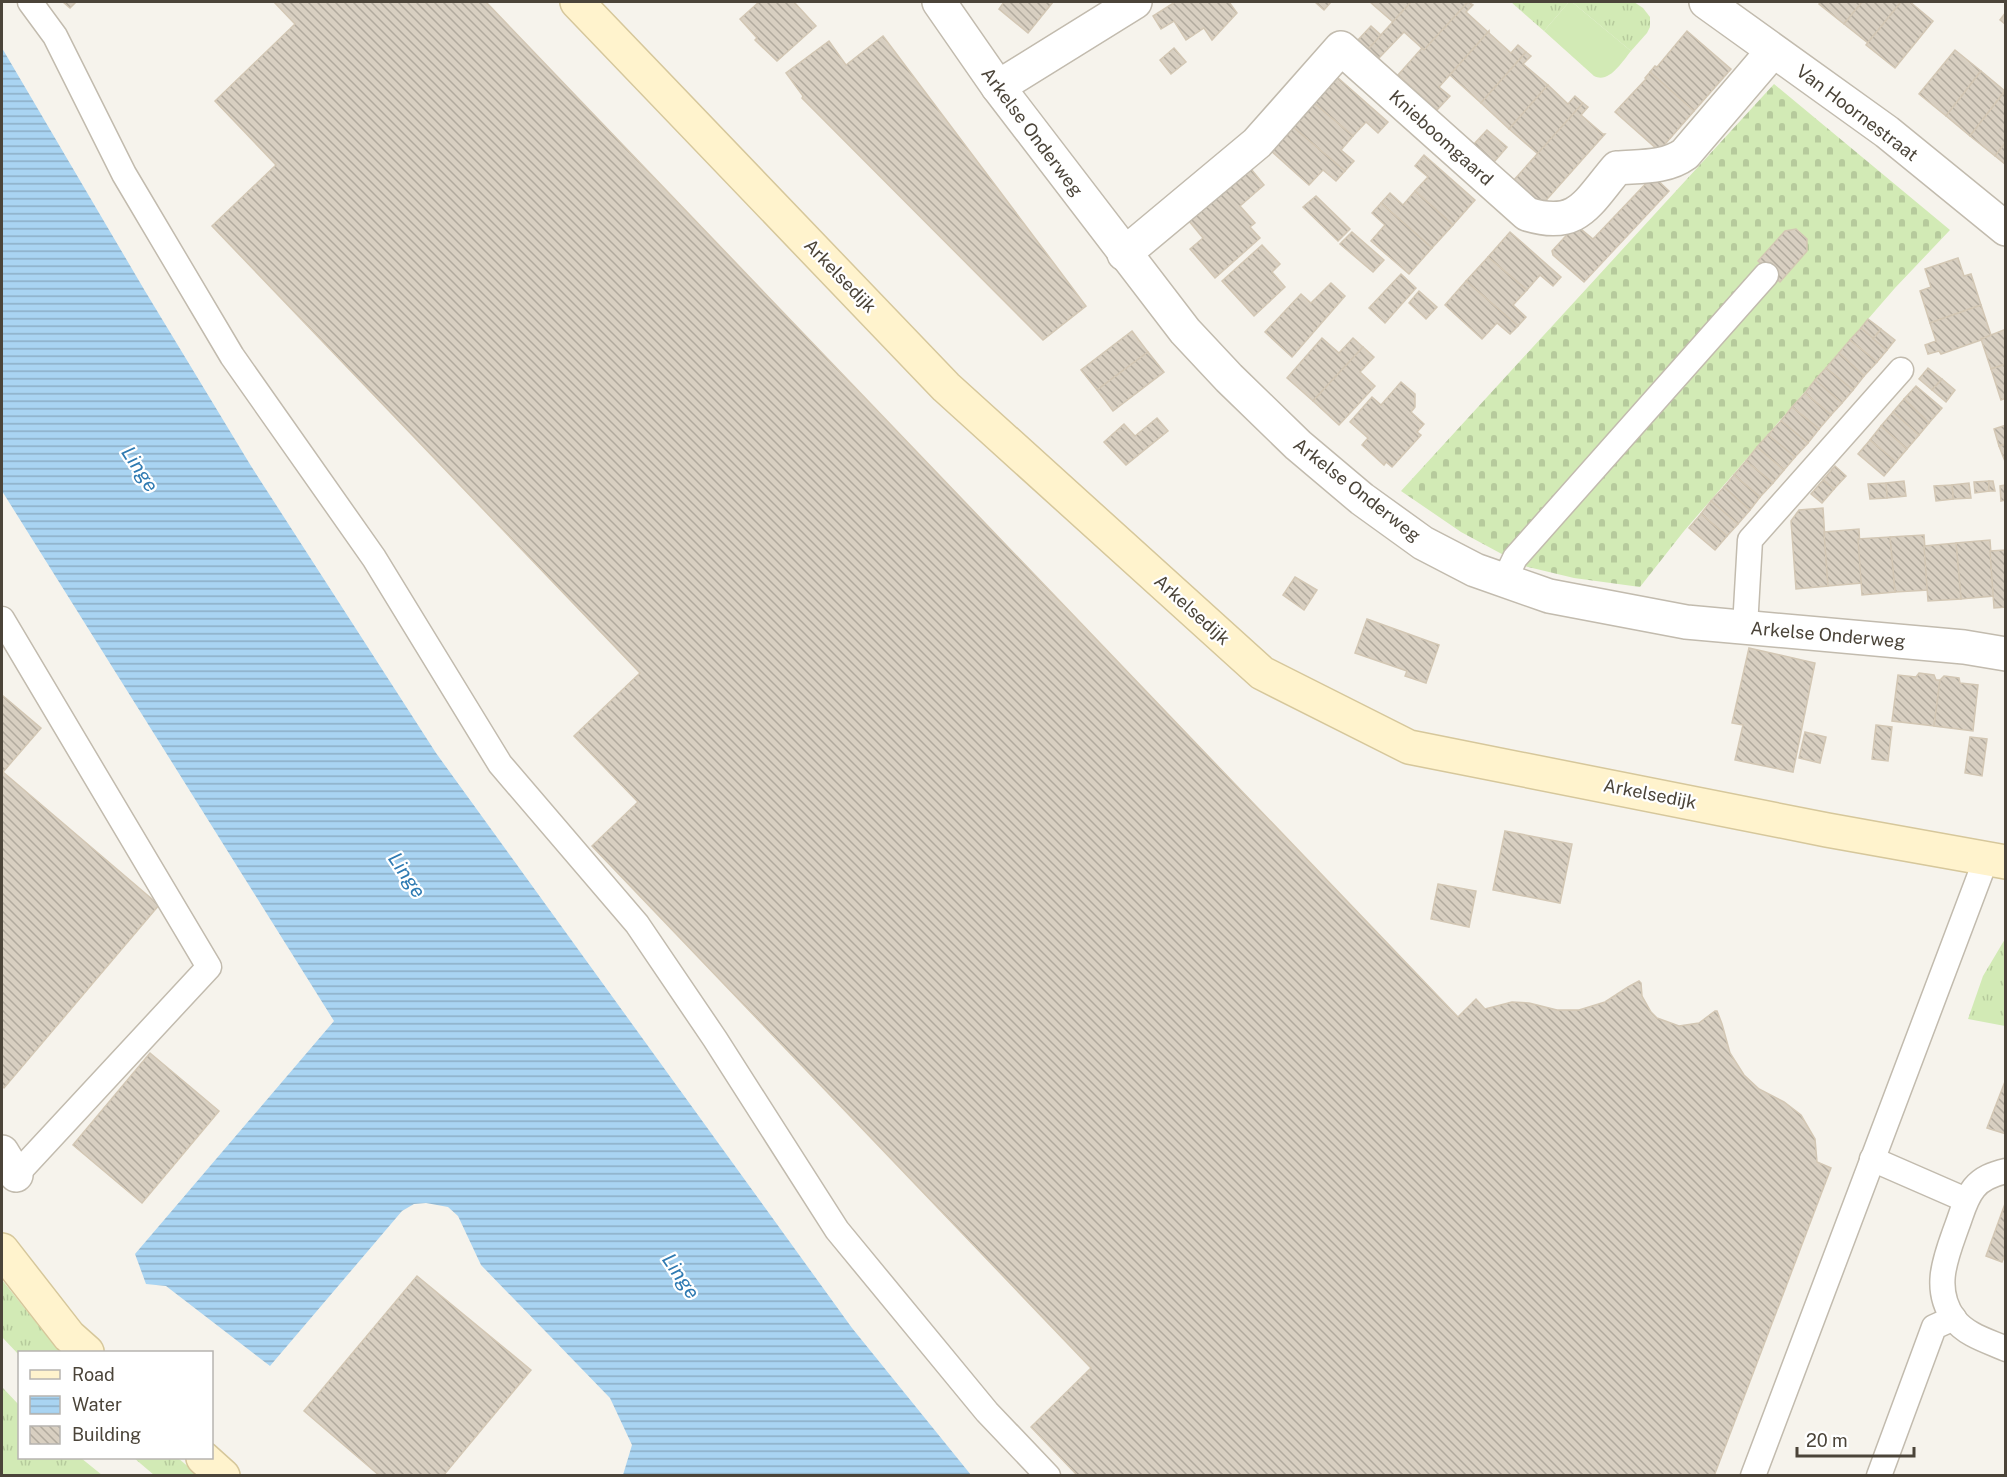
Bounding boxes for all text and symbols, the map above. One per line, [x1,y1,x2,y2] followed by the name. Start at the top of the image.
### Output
[1792,60,1922,165] street label: Van Hoornestraat
[977,63,1088,200] street label: Arkelse Onderweg
[1385,86,1498,190] street label: Knieboomgaard
[800,234,881,317] street label: Arkelsedijk
[1290,434,1425,546] street label: Arkelse Onderweg
[116,442,164,497] water label: Linge
[1150,570,1234,649] street label: Arkelsedijk
[1750,617,1906,652] street label: Arkelse Onderweg
[1602,774,1698,813] street label: Arkelsedijk
[383,848,431,902] water label: Linge
[657,1249,705,1303] water label: Linge
[18,1351,213,1459] legend
[72,1364,115,1385] text: Road
[72,1394,122,1415] text: Water
[1797,1420,1914,1458] scale bar
[72,1424,141,1445] text: Building
[1806,1430,1848,1451] text: 20 m

